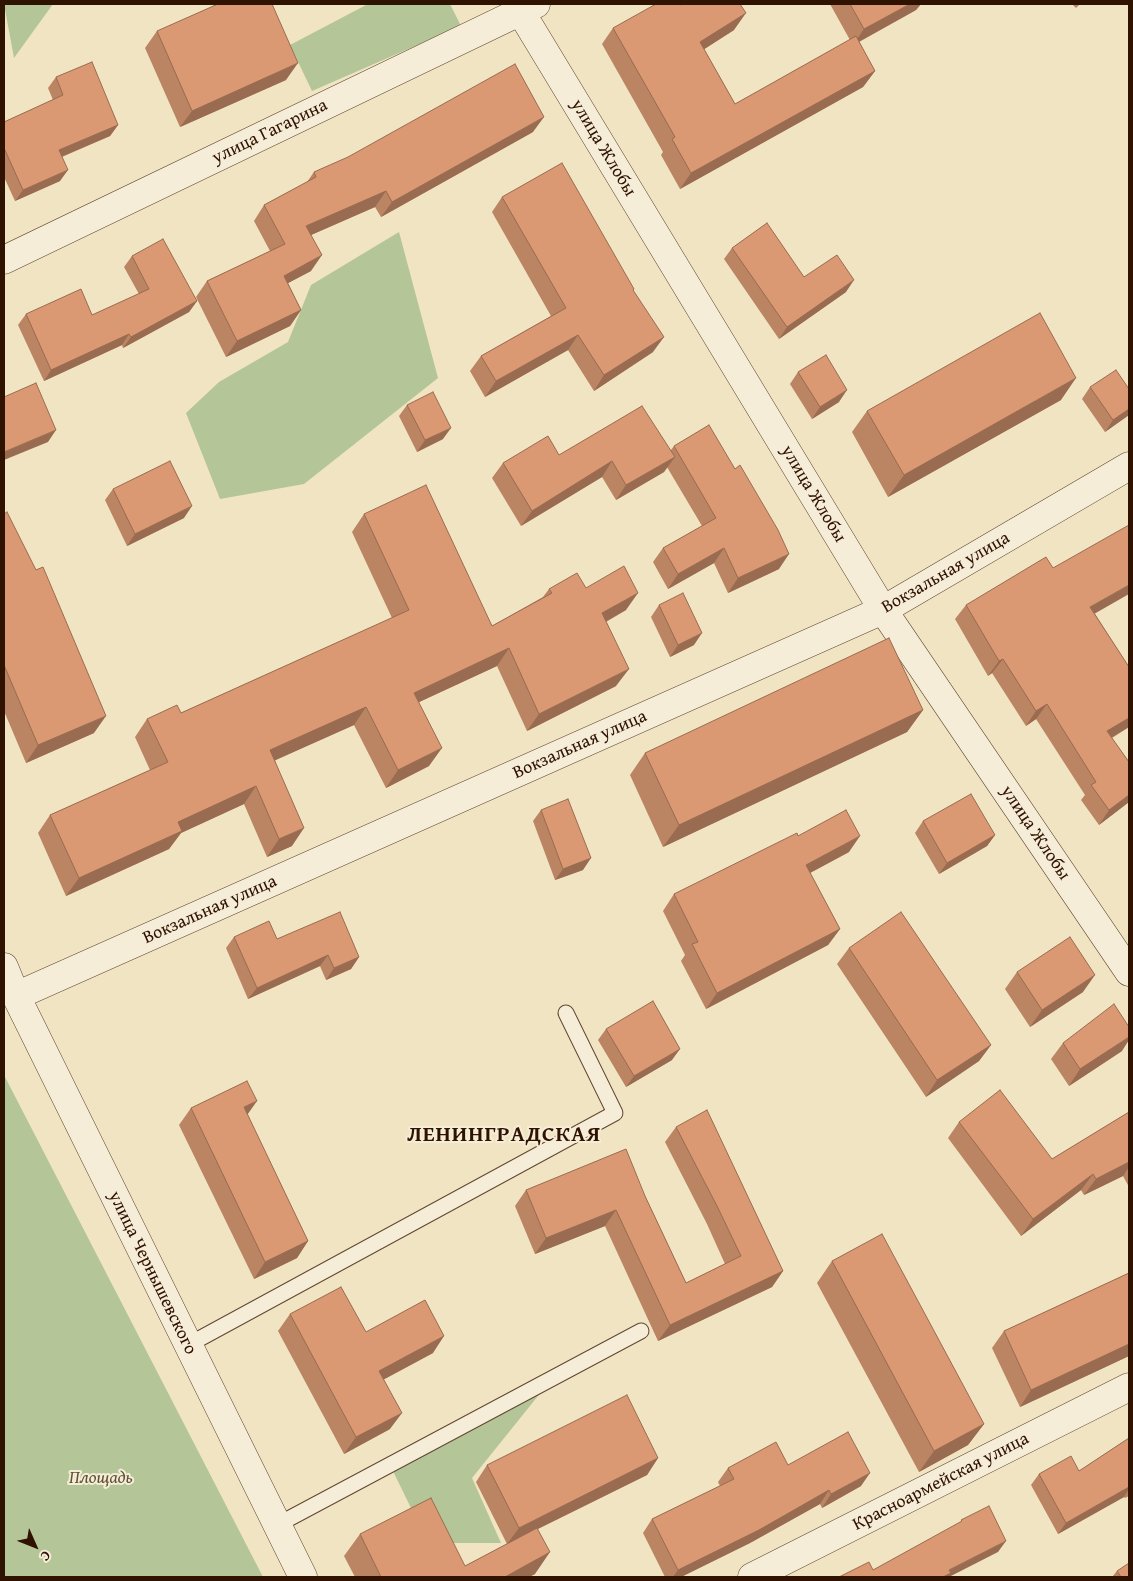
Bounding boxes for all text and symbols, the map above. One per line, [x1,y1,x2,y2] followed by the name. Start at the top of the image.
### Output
[209,95,331,169] street label: улица Гагарина
[566,96,640,200] street label: улица Жлобы
[776,442,850,546] street label: улица Жлобы
[878,528,1014,618] street label: Вокзальная улица
[510,706,650,784] street label: Вокзальная улица
[995,782,1075,884] street label: улица Жлобы
[140,871,280,949] street label: Вокзальная улица
[405,1122,603,1148] district label: ЛЕНИНГРАДСКАЯ
[103,1188,201,1358] street label: улица Чернышевского
[849,1428,1033,1536] street label: Красноармейская улица
[69,1467,133,1489] park label: Площадь
[10,1521,60,1571] north arrow
[36,1547,56,1566] text: С

